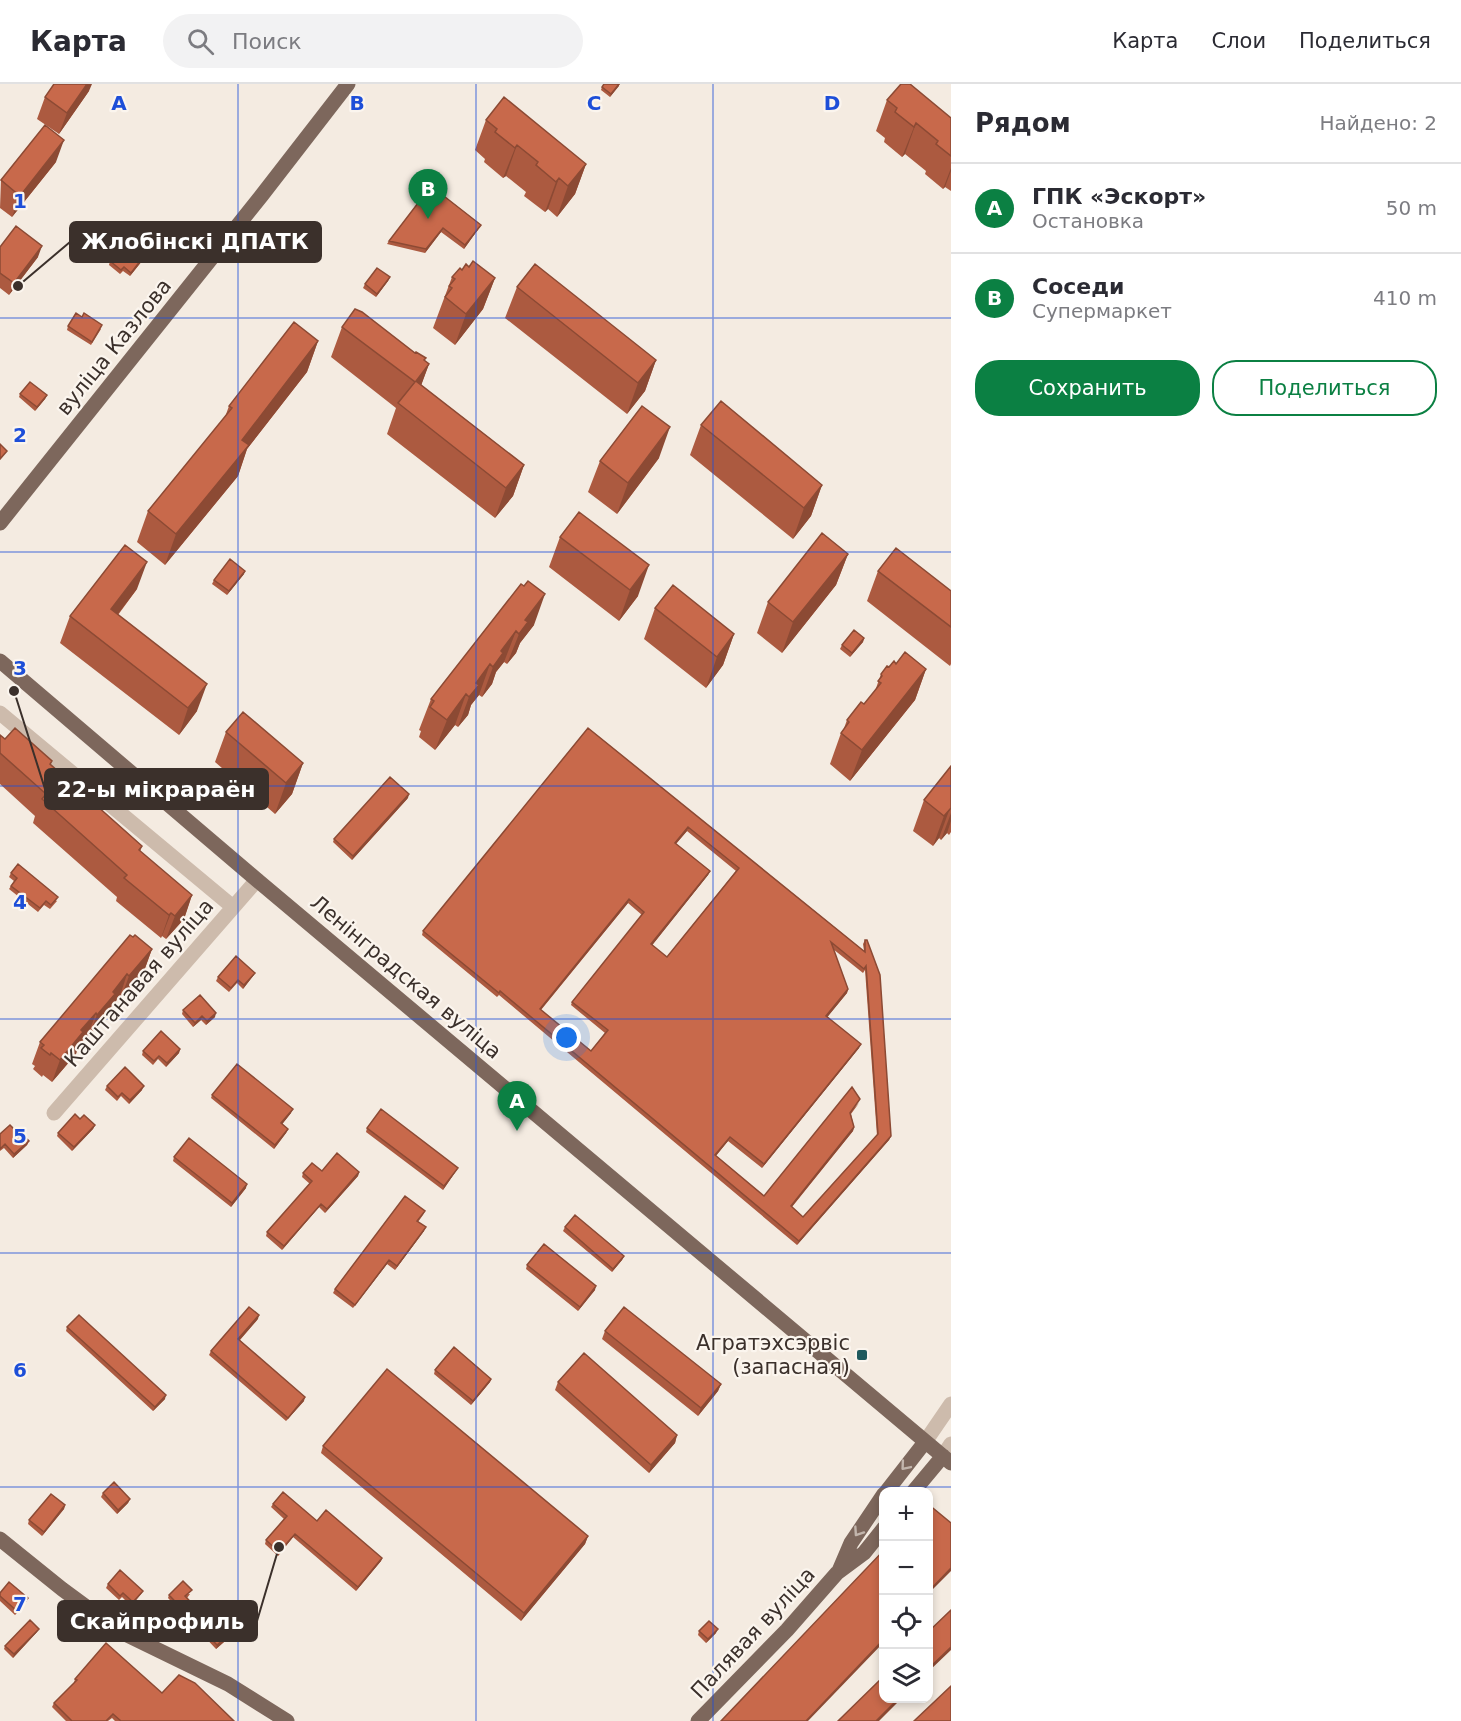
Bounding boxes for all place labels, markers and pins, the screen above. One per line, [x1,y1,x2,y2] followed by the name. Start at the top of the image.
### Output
[408,170,448,219] pin: B
[70,222,321,262] callout: Жлобінскі ДПАТК
[45,769,268,809] callout: 22-ы мікрараён
[498,1082,536,1131] pin: A
[696,1331,850,1379] place label: Агратэхсэрвіс (запасная)
[855,1348,869,1362] marker: Агратэхсэрвіс (запасная)
[58,1601,257,1641] callout: Скайпрофиль

